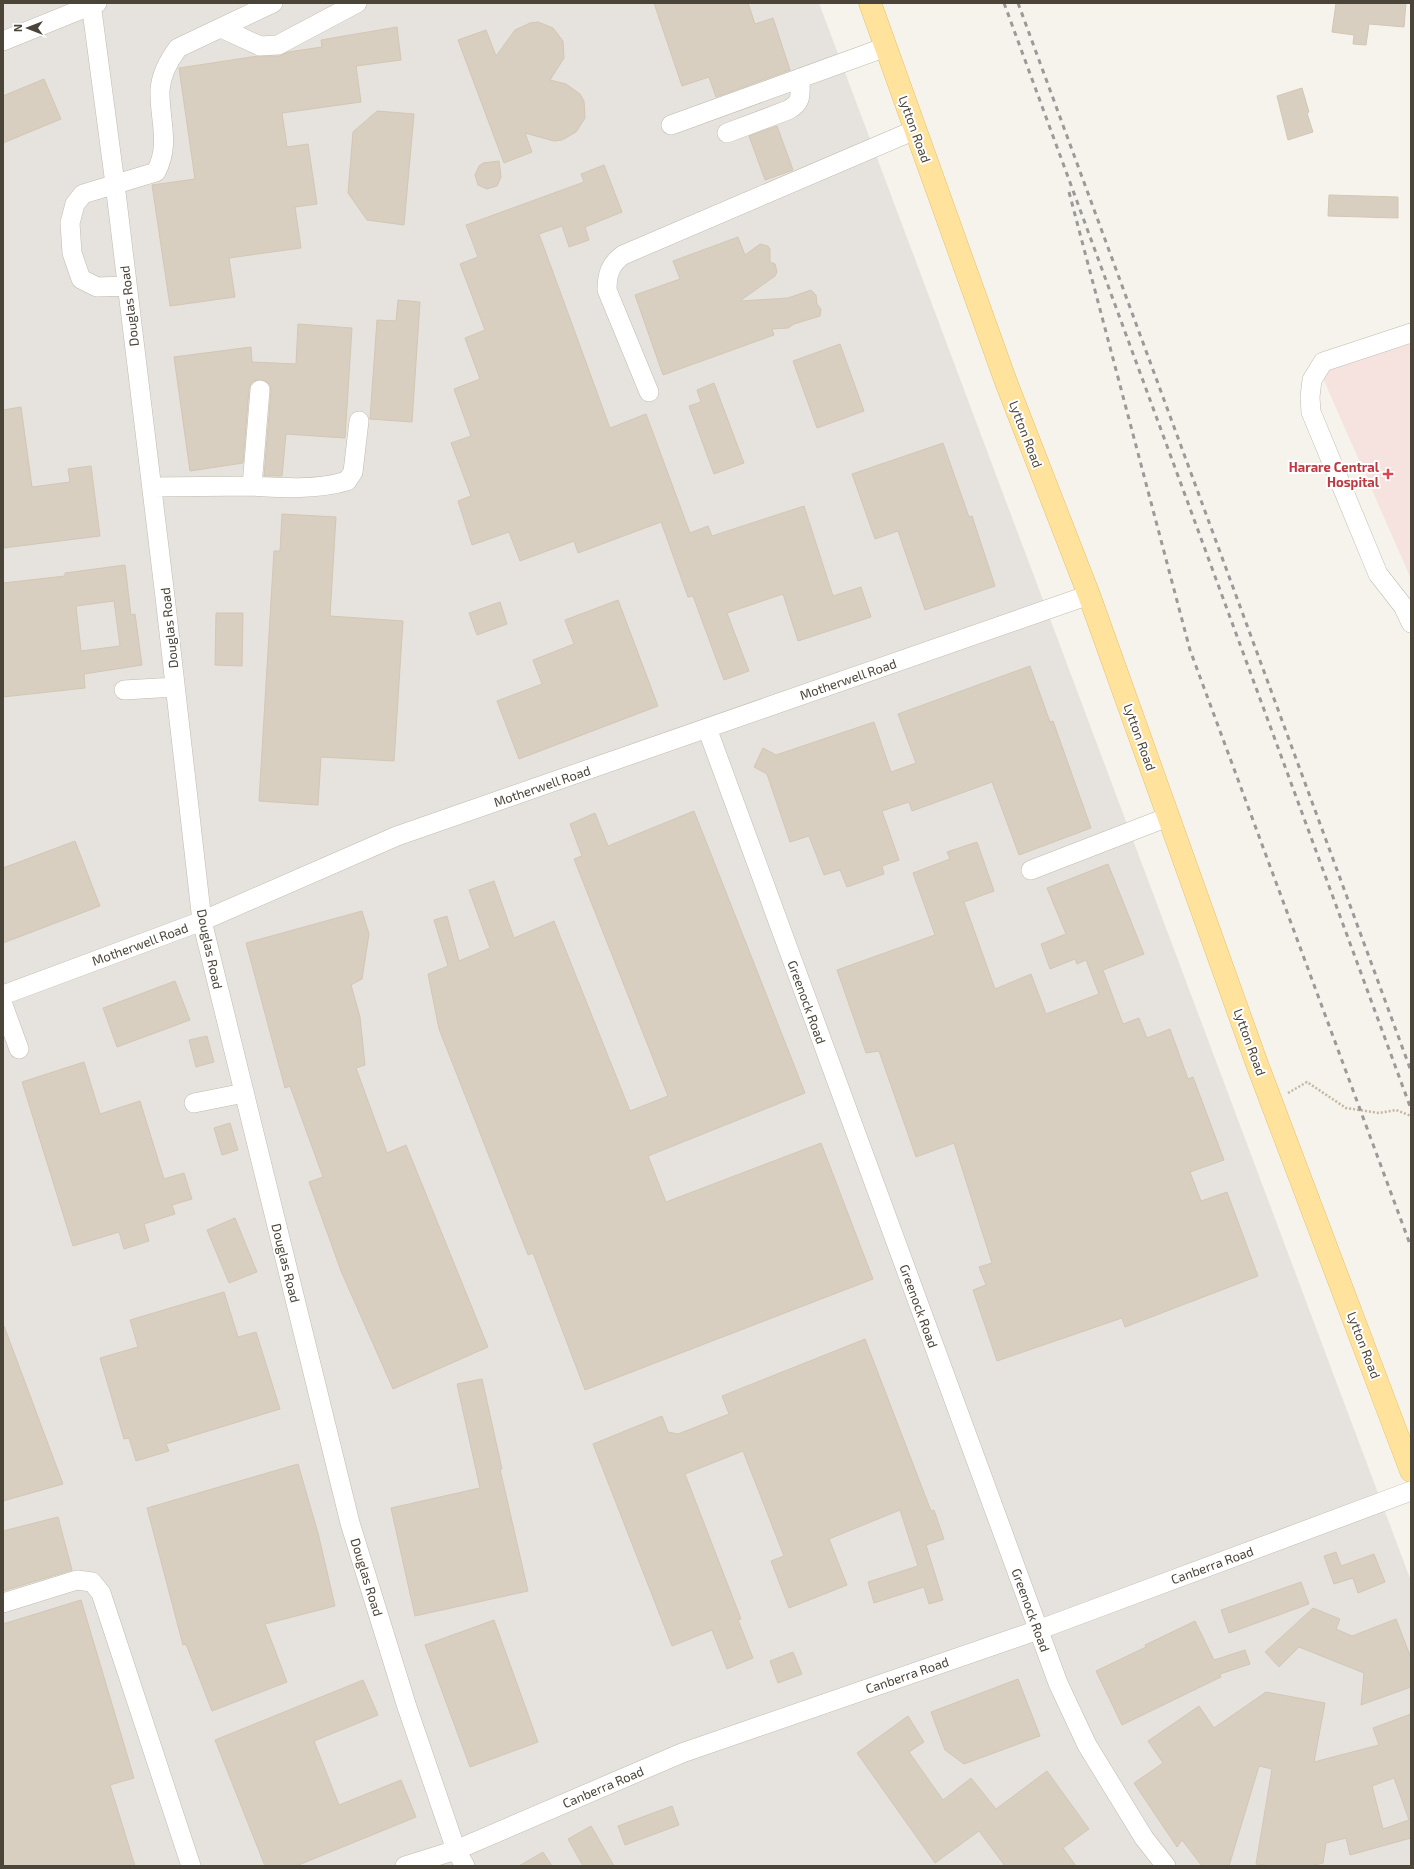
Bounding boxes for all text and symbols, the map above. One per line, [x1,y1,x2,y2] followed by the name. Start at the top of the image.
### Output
[8,8,48,48] north arrow
[11,24,24,32] text: N
[895,93,935,165] street label: Lytton Road
[116,265,142,347] street label: Douglas Road
[1006,398,1046,470] street label: Lytton Road
[1289,459,1380,490] place label: Harare Central Hospital
[1382,468,1394,480] marker: Harare Central Hospital
[157,587,181,669] street label: Douglas Road
[797,655,899,703] street label: Motherwell Road
[1120,701,1160,773] street label: Lytton Road
[491,762,593,810] street label: Motherwell Road
[194,908,226,990] street label: Douglas Road
[90,919,190,969] street label: Motherwell Road
[784,958,830,1046] street label: Greenock Road
[1230,1006,1270,1078] street label: Lytton Road
[268,1222,304,1304] street label: Douglas Road
[896,1262,942,1350] street label: Greenock Road
[1344,1309,1384,1381] street label: Lytton Road
[347,1536,387,1618] street label: Douglas Road
[1168,1543,1256,1587] street label: Canberra Road
[1008,1566,1054,1654] street label: Greenock Road
[863,1653,951,1697] street label: Canberra Road
[560,1763,646,1811] street label: Canberra Road

